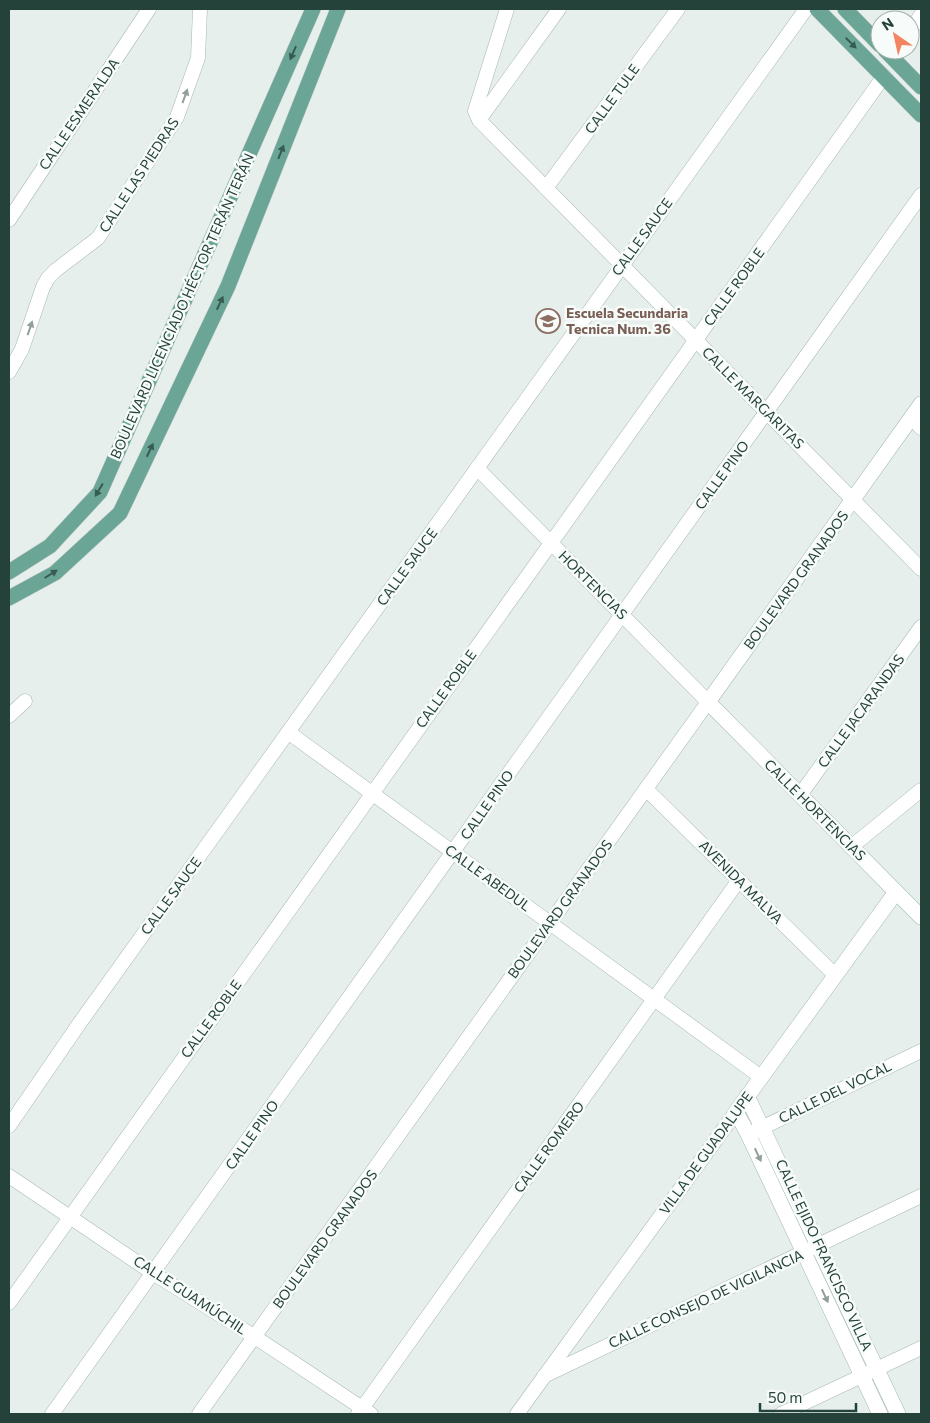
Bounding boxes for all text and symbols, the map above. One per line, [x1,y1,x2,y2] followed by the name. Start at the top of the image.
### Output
[870,10,920,60] north arrow
[878,14,897,34] text: N
[845,37,857,49] one-way arrow
[289,46,297,60] one-way arrow
[35,54,122,173] street label: CALLE ESMERALDA
[581,61,643,137] street label: CALLE TULE
[181,88,189,103] one-way arrow
[95,114,182,235] street label: CALLE LAS PIEDRAS
[277,145,285,159] one-way arrow
[106,150,257,461] street label: BOULEVARD LICENCIADO HÉCTOR TERÁN TERÁN
[608,195,675,279] street label: CALLE SAUCE
[700,244,768,329] street label: CALLE ROBLE
[216,296,224,310] one-way arrow
[566,304,688,337] place label: Escuela Secundaria Tecnica Num. 36
[535,308,561,334] school or university icon: Escuela Secundaria Tecnica Num. 36
[27,321,34,336] one-way arrow
[699,343,808,452] street label: CALLE MARGARITAS
[691,437,752,512] street label: CALLE PINO
[146,443,154,457] one-way arrow
[95,483,104,496] one-way arrow
[740,507,852,652] street label: BOULEVARD GRANADOS
[373,525,440,609] street label: CALLE SAUCE
[555,547,631,623] street label: HORTENCIAS
[45,570,58,579] one-way arrow
[412,646,480,731] street label: CALLE ROBLE
[814,651,908,771] street label: CALLE JACARANDAS
[761,755,870,864] street label: CALLE HORTENCIAS
[456,767,517,843] street label: CALLE PINO
[504,836,616,981] street label: BOULEVARD GRANADOS
[696,836,787,927] street label: AVENIDA MALVA
[442,841,534,914] street label: CALLE ABEDUL
[137,854,204,938] street label: CALLE SAUCE
[177,976,245,1061] street label: CALLE ROBLE
[776,1057,894,1126] street label: CALLE DEL VOCAL
[655,1088,756,1217] street label: VILLA DE GUADALUPE
[221,1097,282,1173] street label: CALLE PINO
[510,1098,587,1196] street label: CALLE ROMERO
[754,1148,763,1163] one-way arrow
[773,1156,877,1354] street label: CALLE EJIDO FRANCISCO VILLA
[269,1166,381,1311] street label: BOULEVARD GRANADOS
[606,1246,806,1351] street label: CALLE CONSEJO DE VIGILANCIA
[131,1252,250,1338] street label: CALLE GUAMÚCHIL
[821,1289,830,1304] one-way arrow
[760,1380,856,1412] scale bar
[768,1388,802,1406] text: 50 m

